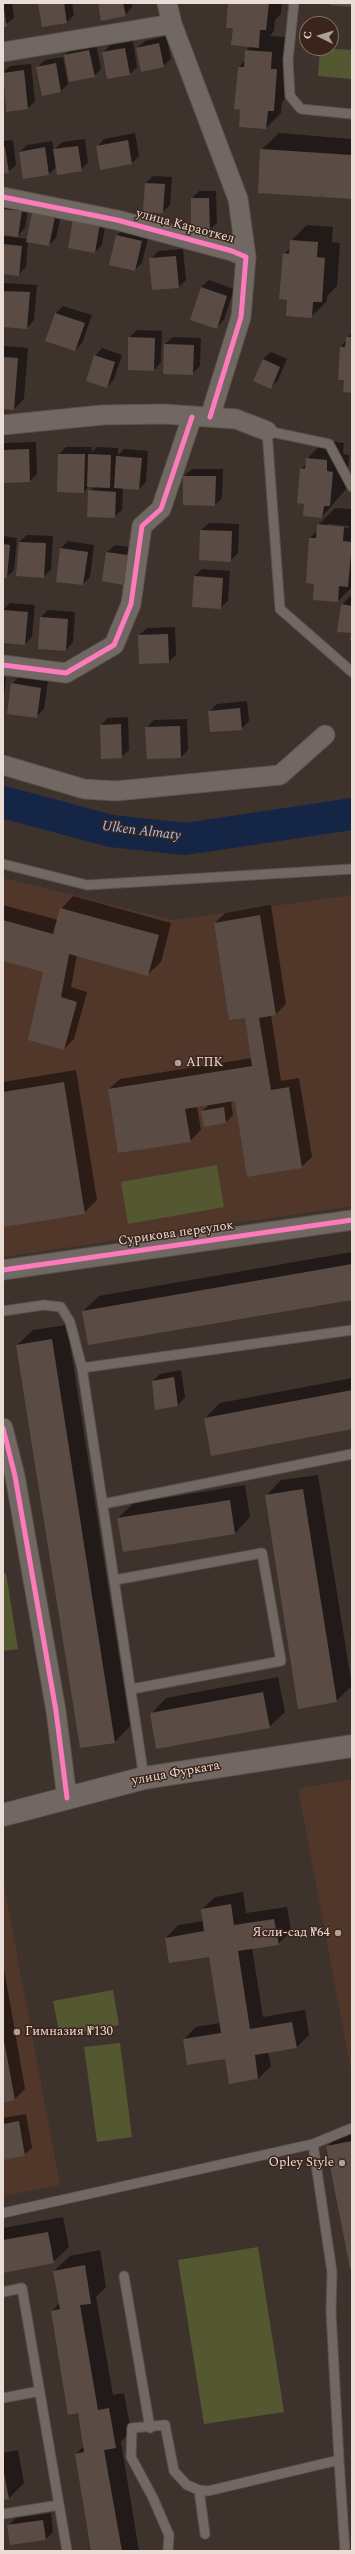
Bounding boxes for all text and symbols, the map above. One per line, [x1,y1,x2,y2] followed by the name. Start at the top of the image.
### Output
[299,16,339,56] north arrow
[299,30,316,40] text: С
[134,206,236,248] street label: улица Караоткел
[100,819,182,845] water label: Ulken Almaty
[186,1055,223,1071] place label: АГПК
[173,1058,183,1068] marker: АГПК
[117,1218,235,1250] street label: Сурикова переулок
[131,1759,221,1789] street label: улица Фурката
[253,1925,330,1941] place label: Ясли-сад №64
[333,1928,343,1938] marker: Ясли-сад №64
[25,2024,113,2040] place label: Гимназия №130
[12,2027,22,2037] marker: Гимназия №130
[269,2155,334,2171] place label: Opley Style
[337,2158,347,2168] marker: Opley Style

